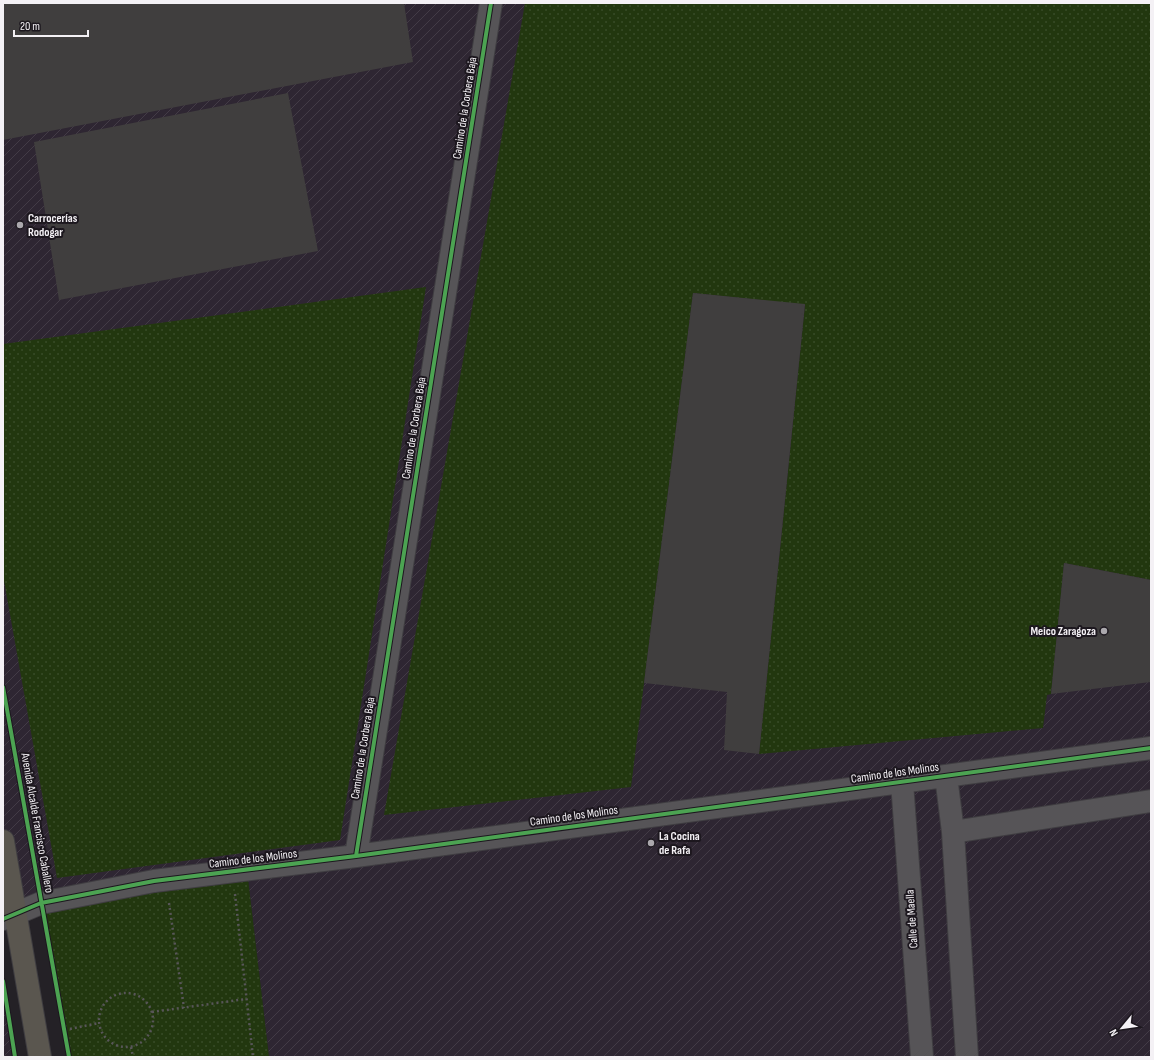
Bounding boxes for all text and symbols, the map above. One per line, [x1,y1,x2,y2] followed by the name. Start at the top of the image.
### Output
[14,12,88,38] scale bar
[20,19,40,34] text: 20 m
[450,56,481,160] street label: Camino de la Corbera Baja
[28,211,78,240] place label: Carrocerías Rodogar
[15,220,25,230] marker: Carrocerías Rodogar
[399,376,430,480] street label: Camino de la Corbera Baja
[1030,624,1096,639] place label: Meico Zaragoza
[1099,626,1109,636] marker: Meico Zaragoza
[348,696,379,800] street label: Camino de la Corbera Baja
[17,751,57,894] street label: Avenida Alcalde Francisco Caballero
[850,759,940,787] street label: Camino de los Molinos
[529,802,619,830] street label: Camino de los Molinos
[659,829,700,858] place label: La Cocina de Rafa
[646,838,656,848] marker: La Cocina de Rafa
[208,846,298,872] street label: Camino de los Molinos
[902,889,922,949] street label: Calle de Maella
[1102,1008,1142,1048] north arrow
[1107,1027,1121,1038] text: N

